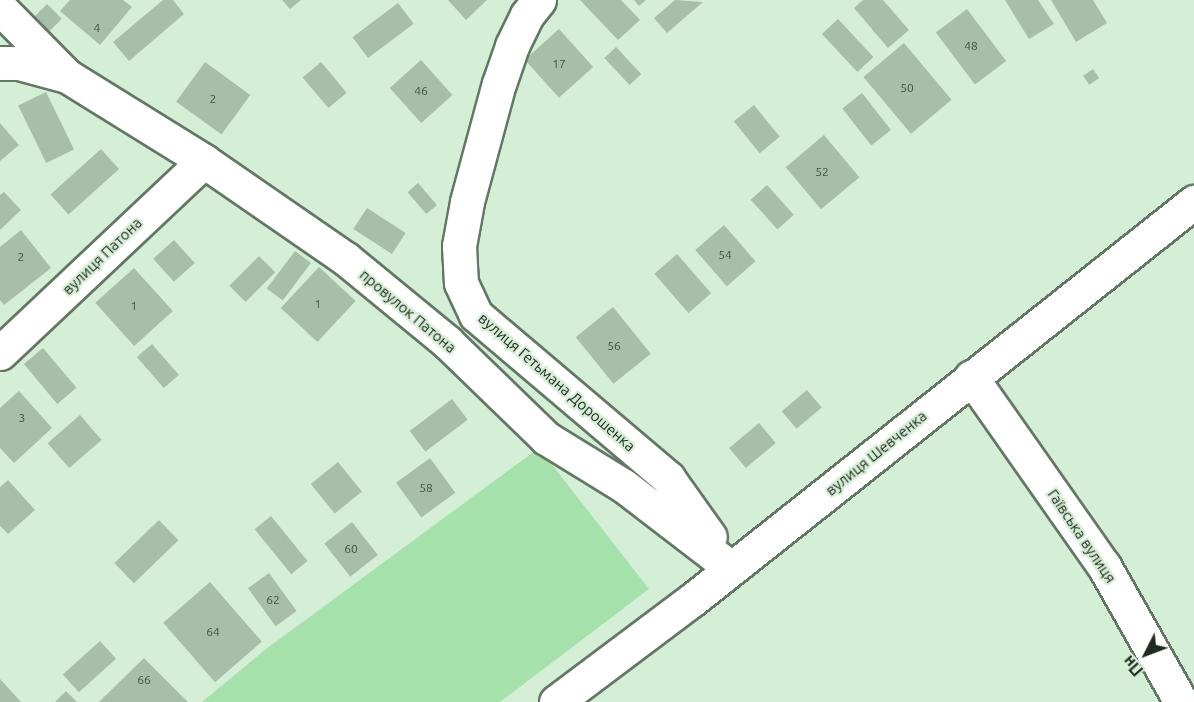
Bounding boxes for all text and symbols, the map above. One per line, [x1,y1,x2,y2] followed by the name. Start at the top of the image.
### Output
[94,21,100,35] house number: 4
[964,39,978,53] house number: 48
[552,57,566,71] house number: 17
[900,81,914,95] house number: 50
[414,84,428,98] house number: 46
[210,92,216,106] house number: 2
[815,165,829,179] house number: 52
[59,214,145,298] street label: вулиця Патона
[718,248,732,262] house number: 54
[18,250,24,264] house number: 2
[356,266,460,356] street label: провулок Патона
[315,297,321,311] house number: 1
[131,299,137,313] house number: 1
[475,309,639,455] street label: вулиця Гетьмана Дорошенка
[607,339,621,353] house number: 56
[822,407,930,499] street label: вулиця Шевченка
[19,411,25,425] house number: 3
[419,481,433,495] house number: 58
[1044,486,1120,586] street label: Гаївська вулиця
[344,542,358,556] house number: 60
[266,593,280,607] house number: 62
[1116,624,1176,684] north arrow
[206,625,220,639] house number: 64
[1119,652,1146,680] text: Пн
[137,673,151,687] house number: 66

